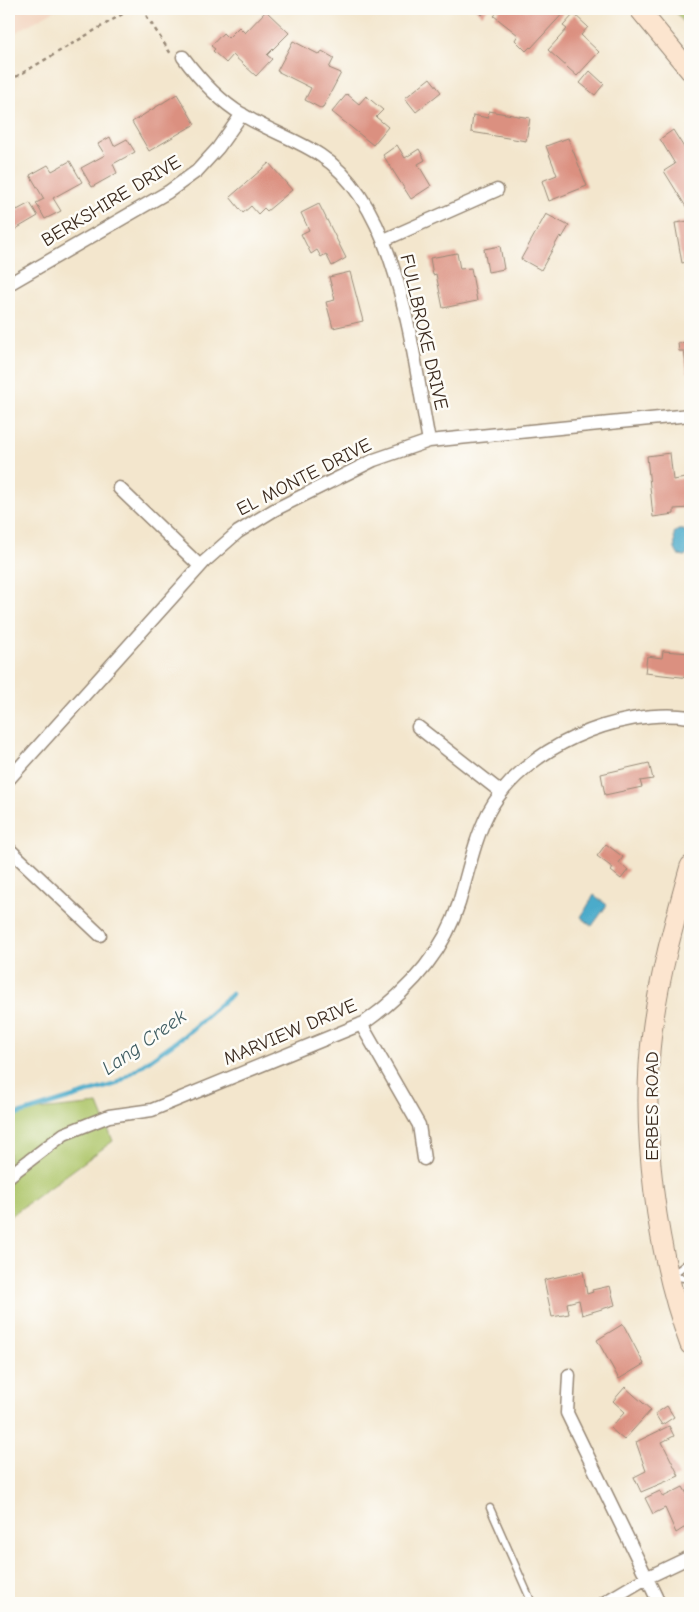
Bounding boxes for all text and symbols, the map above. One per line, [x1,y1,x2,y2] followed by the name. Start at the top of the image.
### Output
[37,151,185,251] street label: BERKSHIRE DRIVE
[395,252,453,412] street label: FULLBROKE DRIVE
[233,434,375,520] street label: EL MONTE DRIVE
[220,994,360,1070] street label: MARVIEW DRIVE
[97,1004,191,1079] water label: Lang Creek
[641,1051,663,1161] street label: ERBES ROAD

